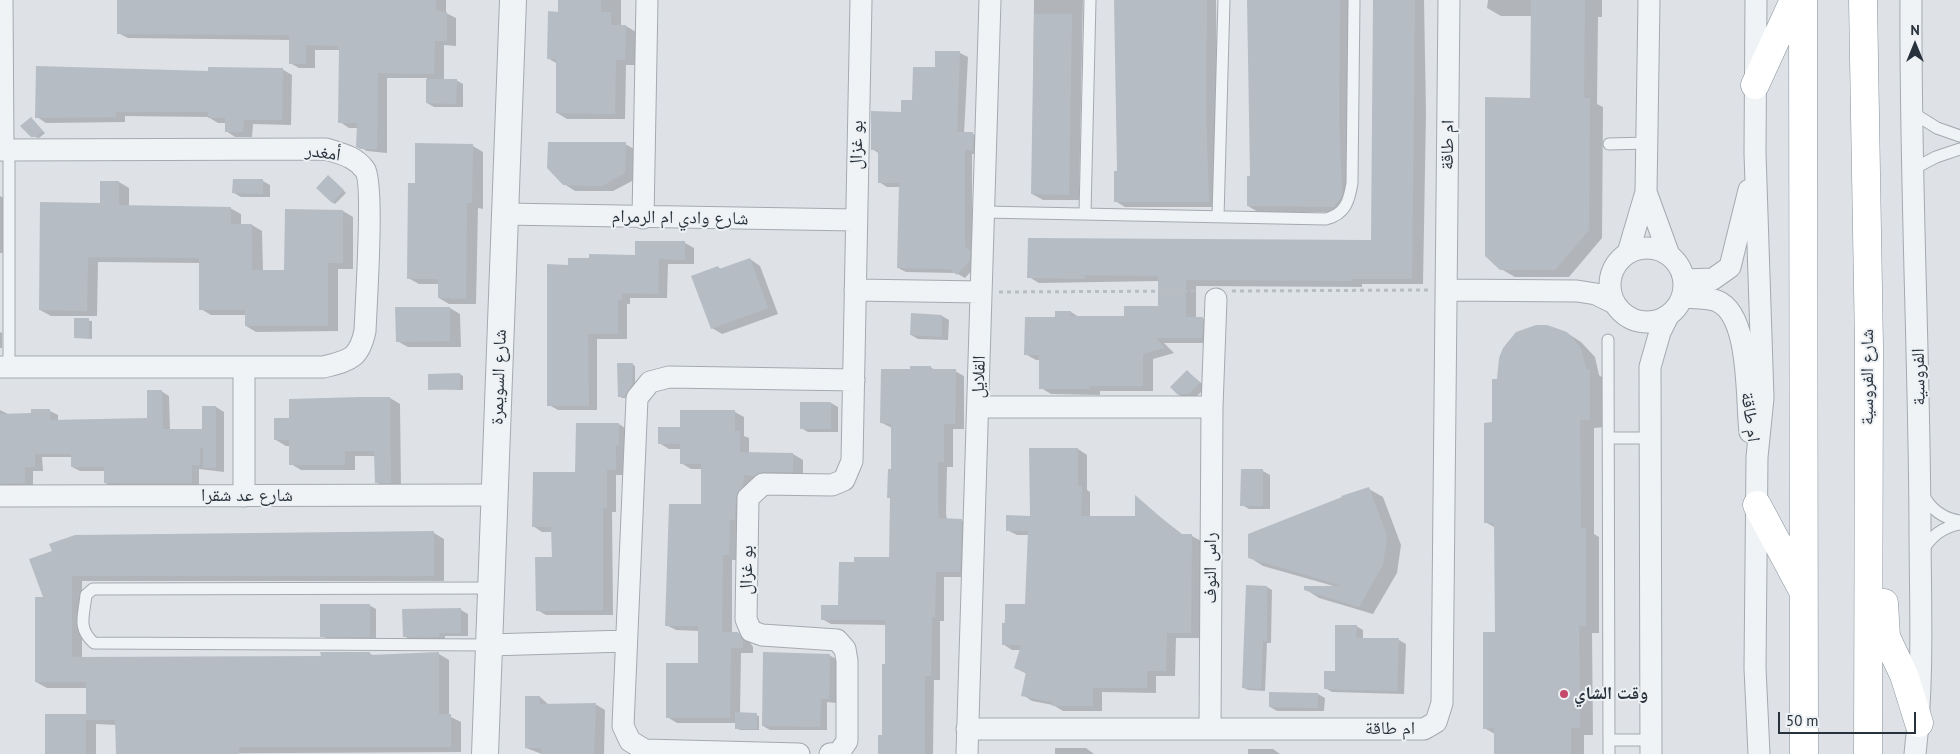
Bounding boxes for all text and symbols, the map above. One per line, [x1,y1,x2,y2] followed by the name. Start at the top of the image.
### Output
[1890,20,1940,70] north arrow
[1910,21,1920,39] text: N
[846,120,868,170] street label: بو غزال
[1437,120,1459,170] street label: ام طاقة
[304,140,342,166] street label: أمغدر
[611,206,749,230] street label: شارع وادي ام الرمرام
[487,329,511,425] street label: شارع السويمرة
[1857,329,1879,425] street label: شارع الفروسية
[1908,348,1930,406] street label: الفروسية
[967,355,991,399] street label: القلايل
[1736,391,1764,443] street label: ام طاقة
[201,485,293,507] street label: شارع عد شقرا
[1200,532,1222,604] street label: راس النوف
[736,545,758,595] street label: بو غزال
[1574,683,1648,705] place label: وقت الشاي
[1558,688,1570,700] marker: وقت الشاي
[1780,702,1918,734] scale bar
[1786,711,1819,730] text: 50 m
[1365,718,1415,740] street label: ام طاقة

